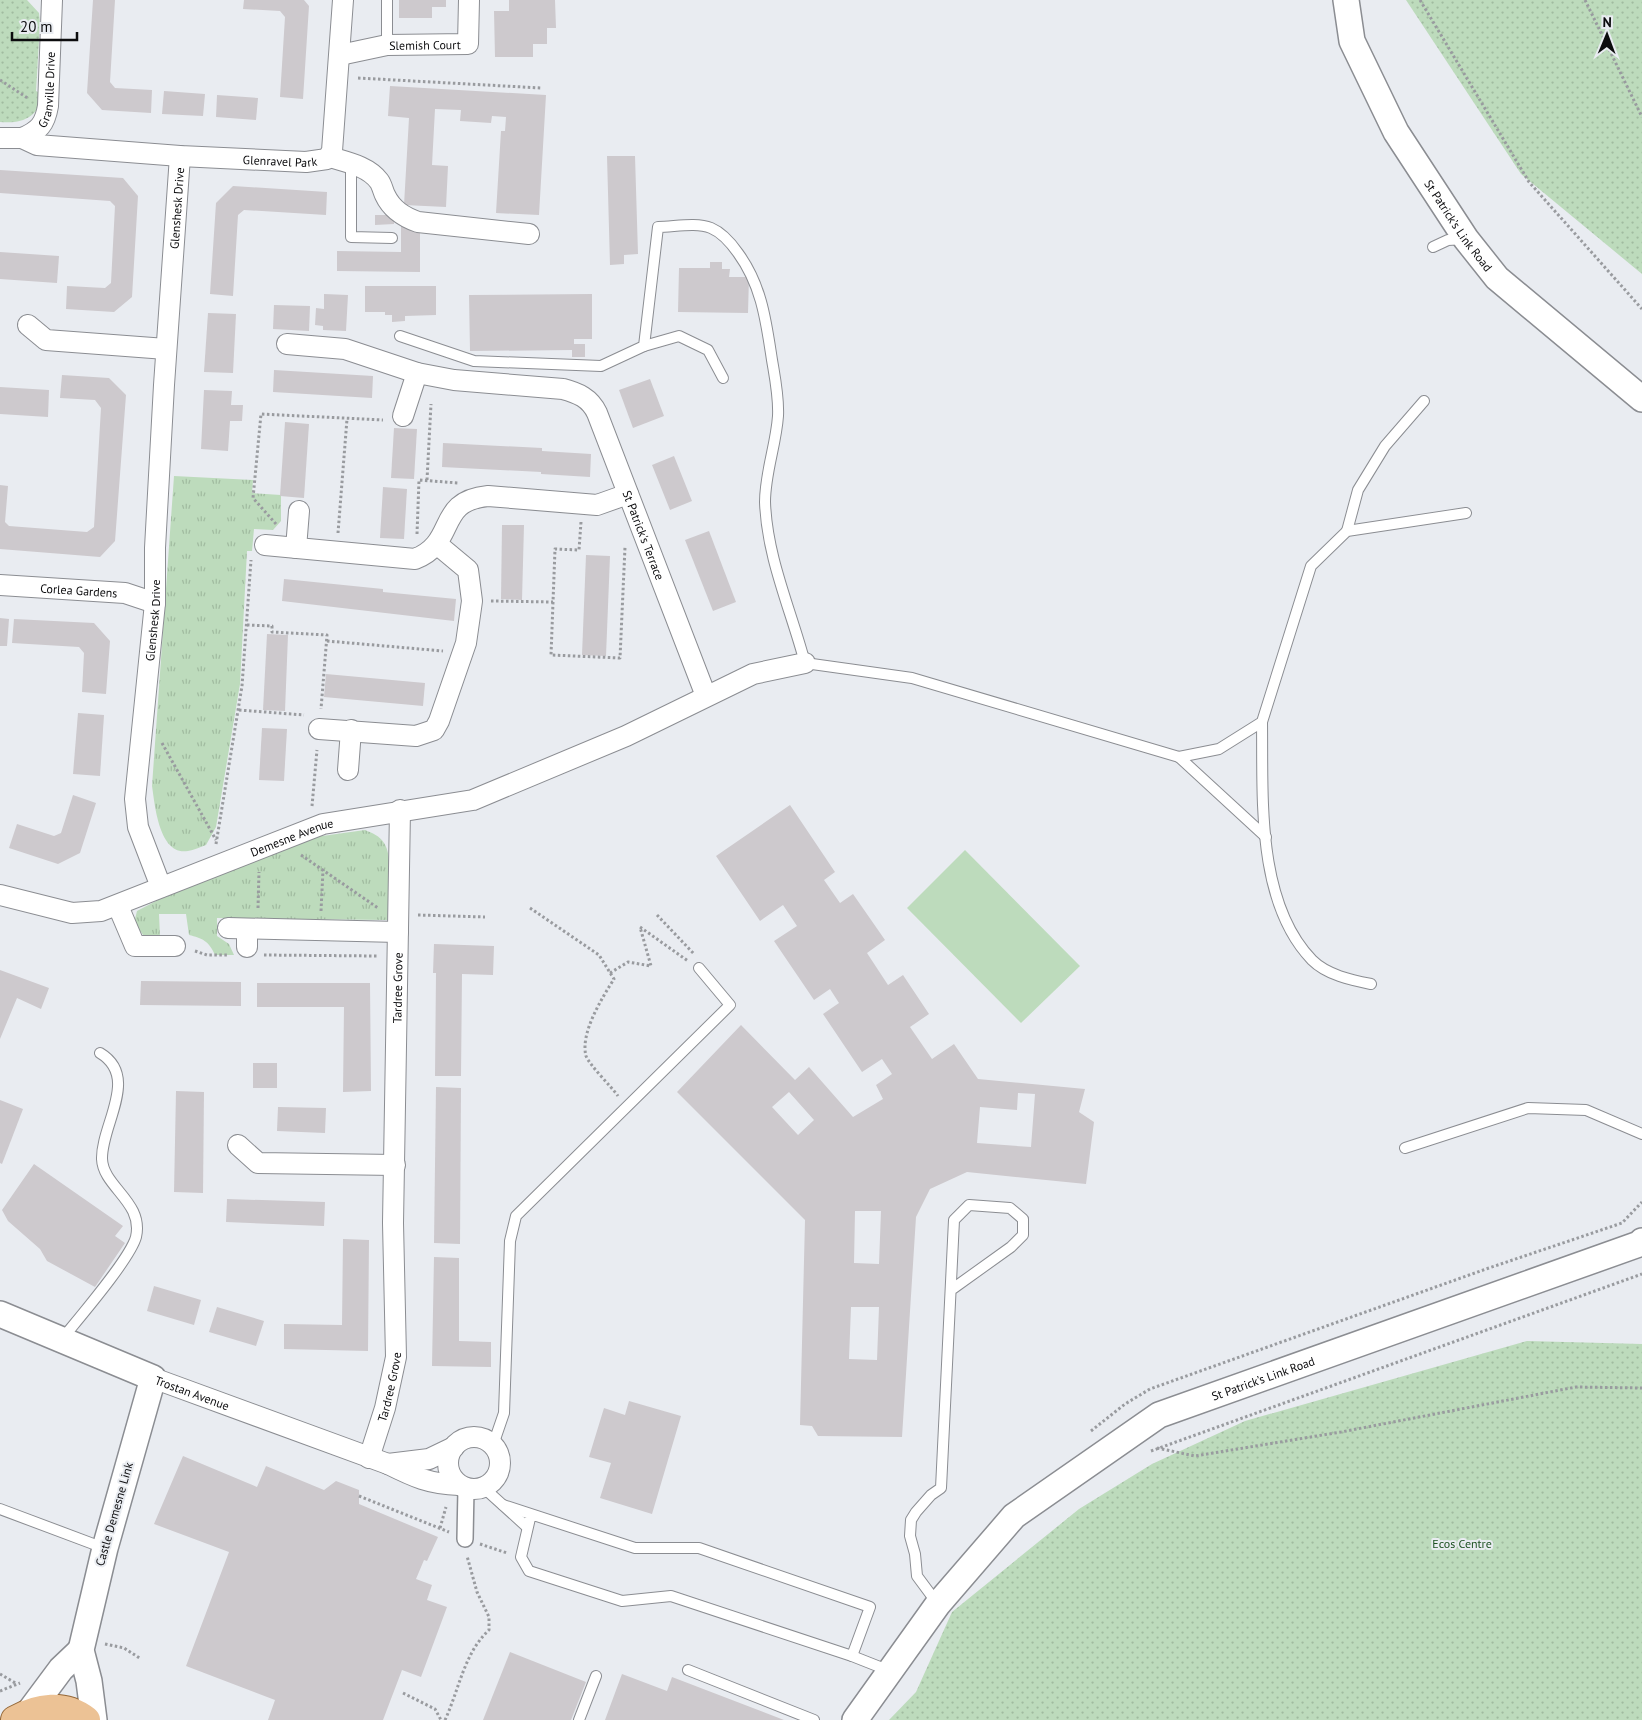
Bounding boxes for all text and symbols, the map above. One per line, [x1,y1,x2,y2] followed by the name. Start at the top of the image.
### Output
[12,10,78,42] scale bar
[1582,10,1632,60] north arrow
[1602,13,1612,31] text: N
[20,17,53,36] text: 20 m
[389,37,461,52] street label: Slemish Court
[34,51,58,130] street label: Granville Drive
[242,152,318,170] street label: Glenravel Park
[166,167,187,249] street label: Glenshesk Drive
[1422,177,1496,274] street label: St Patrick’s Link Road
[620,488,668,582] street label: St Patrick's Terrace
[142,579,163,662] street label: Glenshesk Drive
[40,580,118,600] street label: Corlea Gardens
[248,815,334,859] street label: Demesne Avenue
[389,952,405,1023] street label: Tardree Grove
[374,1352,404,1424] street label: Tardree Grove
[1209,1353,1317,1403] street label: St Patrick’s Link Road
[153,1372,232,1413] street label: Trostan Avenue
[92,1460,136,1567] street label: Castle Demesne Link
[1432,1536,1492,1551] park label: Ecos Centre

